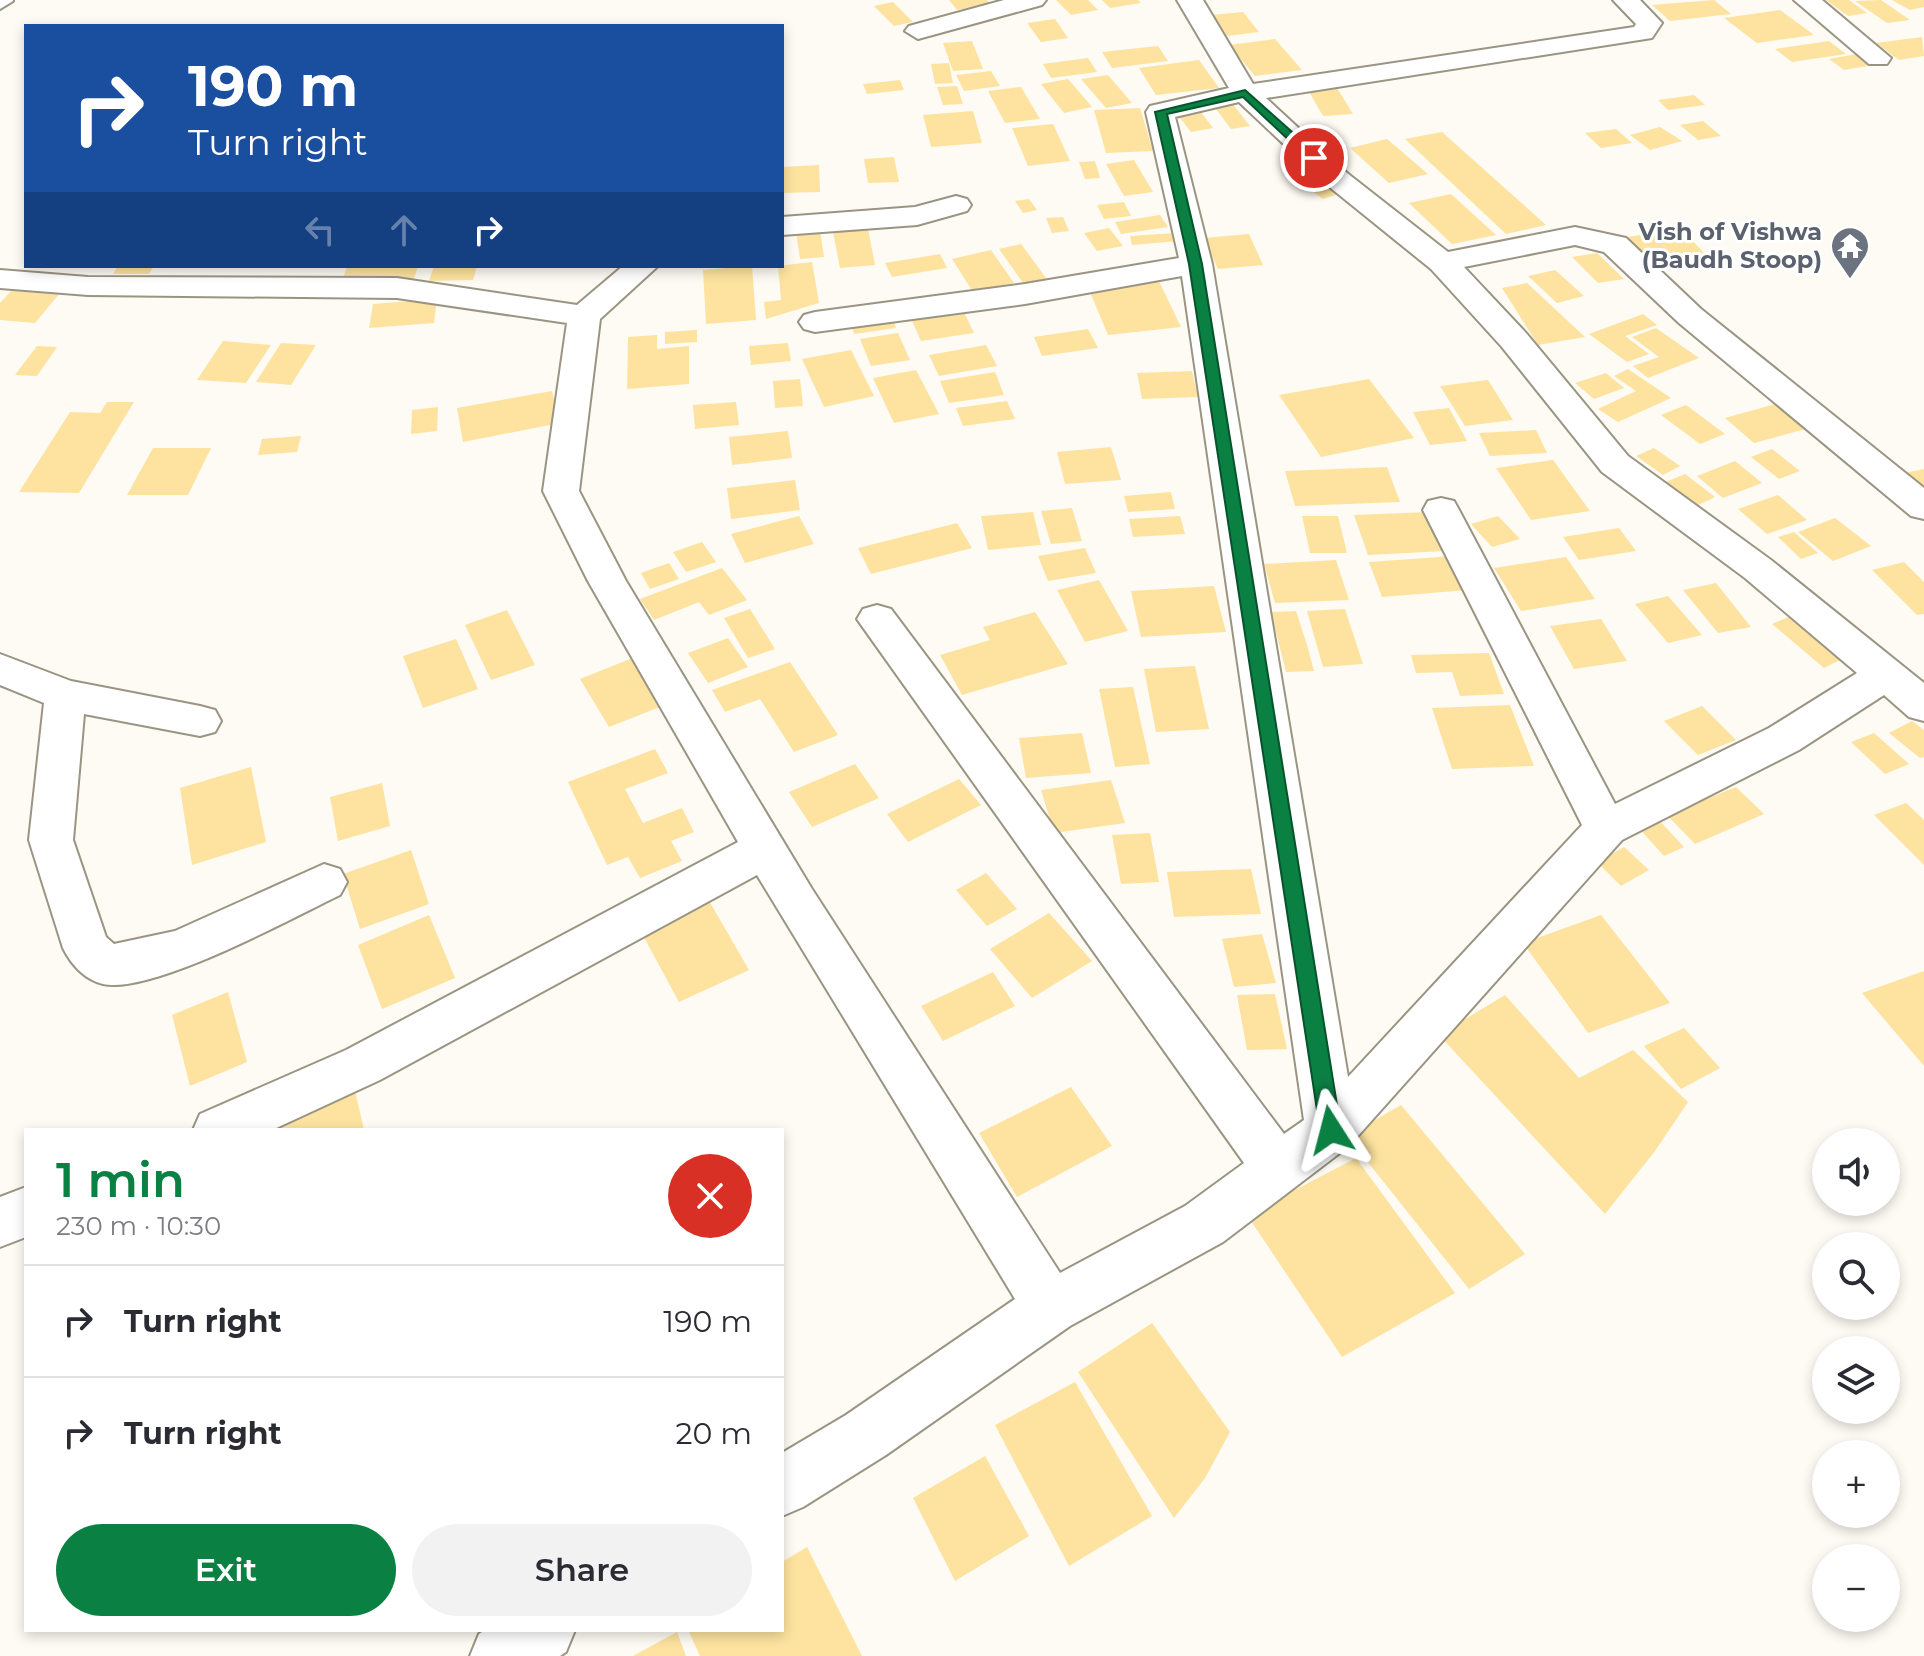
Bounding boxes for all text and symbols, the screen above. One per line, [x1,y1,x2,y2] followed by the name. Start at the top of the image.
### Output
[188,52,358,120] text: 190 m
[56,56,160,160] icon: right
[188,120,368,164] text: Turn right
[1280,124,1348,192] pin
[1292,136,1336,180] icon: arrive
[298,208,342,252] icon: left
[382,208,426,252] icon: ahead
[466,208,510,252] icon: right
[1637,217,1822,274] place label: Vish of Vishwa (Baudh Stoop)
[1829,225,1871,280] temple icon: Vish of Vishwa (Baudh Stoop)
[1289,1088,1373,1172] position arrow
[1812,1128,1900,1632] map controls
[1812,1128,1900,1216] button: sound
[56,1151,185,1209] text: 1 min
[668,1154,752,1238] button: close
[56,1210,221,1242] text: 230 m · 10:30
[1812,1232,1900,1320] button: search
[56,1299,100,1343] icon: right
[124,1303,281,1340] text: Turn right
[663,1303,752,1340] text: 190 m
[1812,1336,1900,1424] button: layers
[56,1411,100,1455] icon: right
[124,1415,281,1452] text: Turn right
[675,1415,752,1452] text: 20 m
[1812,1440,1900,1528] button: +
[56,1524,396,1616] button: Exit
[412,1524,752,1616] button: Share
[1812,1544,1900,1632] button: −

